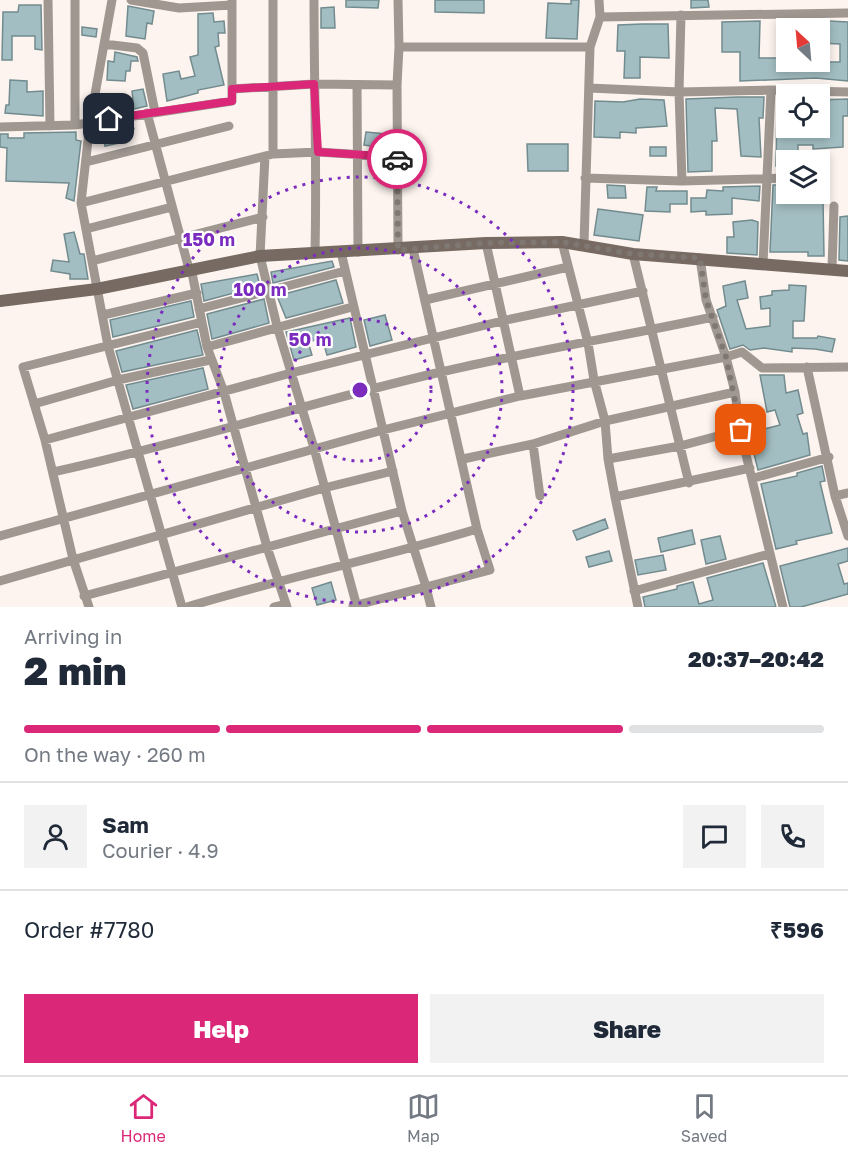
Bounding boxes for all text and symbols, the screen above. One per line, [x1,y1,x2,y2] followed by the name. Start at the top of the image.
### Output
[776,18,830,72] north arrow
[776,18,830,204] map controls
[776,84,830,138] button: locate
[83,93,134,144] pin
[92,102,125,135] icon: home
[367,129,427,189] courier
[381,143,414,176] icon: car
[776,150,830,204] button: layers
[183,228,235,250] text: 150 m
[234,278,286,300] text: 100 m
[289,328,331,350] text: 50 m
[350,380,370,400] centre of rings
[715,404,766,455] pin
[724,413,757,446] icon: bag
[24,624,122,648] text: Arriving in
[688,645,824,672] text: 20:37–20:42
[24,647,127,694] text: 2 min
[24,742,206,766] text: On the way · 260 m
[24,805,87,868] button: person
[683,805,746,868] button: chat
[761,805,824,868] button: phone
[102,811,149,838] text: Sam
[102,838,219,862] text: Courier · 4.9
[24,916,154,943] text: Order #7780
[770,916,824,943] text: ₹596
[24,994,418,1063] button: Help
[430,994,824,1063] button: Share
[121,1090,166,1146] tab: Home
[407,1090,440,1146] tab: Map
[681,1090,727,1146] tab: Saved

